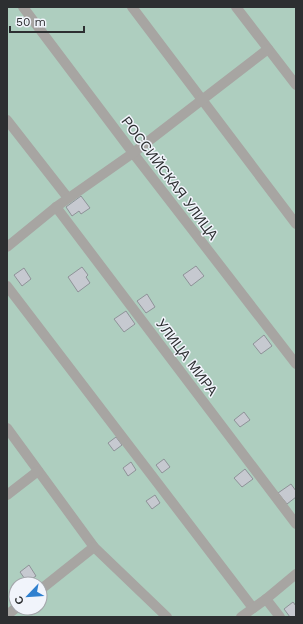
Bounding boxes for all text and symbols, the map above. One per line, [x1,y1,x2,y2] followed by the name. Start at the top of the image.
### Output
[10,8,84,34] scale bar
[16,15,46,29] text: 50 m
[118,113,223,243] street label: РОССИЙСКАЯ УЛИЦА
[153,316,221,399] street label: УЛИЦА МИРА
[8,576,48,616] north arrow
[12,594,27,606] text: С

